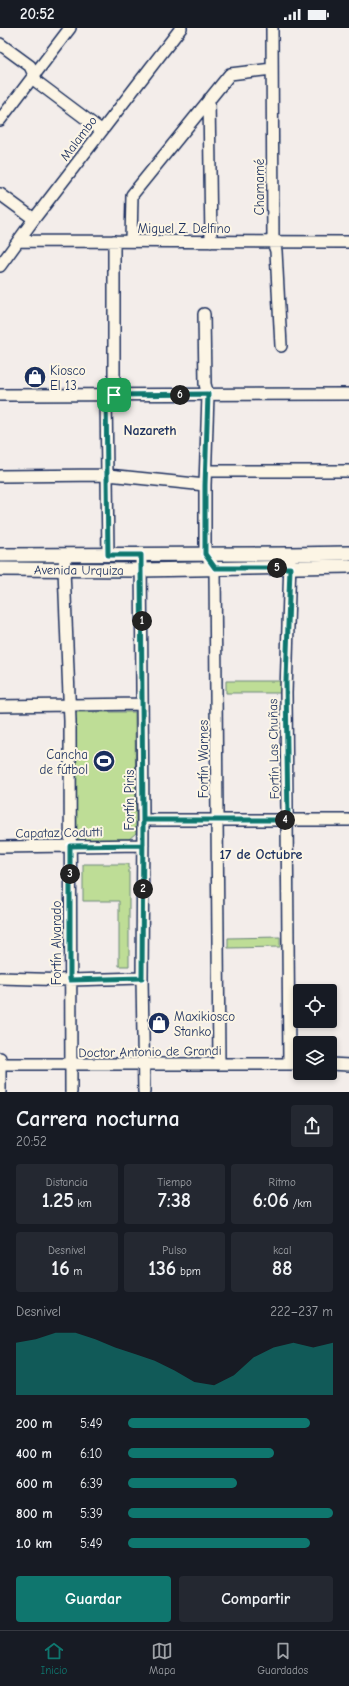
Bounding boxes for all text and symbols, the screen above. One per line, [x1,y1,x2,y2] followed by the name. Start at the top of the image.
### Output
[20,5,55,23] text: 20:52
[57,113,100,163] street label: Malambo
[252,158,267,215] street label: Chamamé
[137,221,231,236] street label: Miguel Z. Delfino
[50,363,86,393] place label: Kiosco El 13
[22,364,48,390] shop icon: Kiosco El 13
[97,378,131,412] pin
[103,384,125,406] icon: arrive
[170,385,190,405] pin: 6
[177,388,183,401] text: 6
[123,422,177,439] district label: Nazareth
[267,558,287,578] pin: 5
[274,561,280,574] text: 5
[34,562,124,578] street label: Avenida Urquiza
[132,611,152,631] pin: 1
[140,614,144,627] text: 1
[265,699,282,799] street label: Fortín Las Chuñas
[196,720,211,798] street label: Fortín Warnes
[40,747,88,777] place label: Cancha de fútbol
[91,748,117,774] sports icon: Cancha de fútbol
[122,770,137,830] street label: Fortín Piris
[275,810,295,830] pin: 4
[282,813,288,826] text: 4
[15,824,103,841] street label: Capataz Codutti
[220,846,302,863] district label: 17 de Octubre
[60,864,80,884] pin: 3
[67,867,73,880] text: 3
[133,879,153,899] pin: 2
[140,882,146,895] text: 2
[49,901,64,985] street label: Fortín Alvarado
[293,984,337,1080] map controls
[293,984,337,1028] button: locate
[174,1009,235,1039] place label: Maxikiosco Stanko
[146,1010,172,1036] shop icon: Maxikiosco Stanko
[293,1036,337,1080] button: layers
[78,1043,222,1060] street label: Doctor Antonio de Grandi
[291,1105,333,1147] button: share
[16,1106,180,1132] text: Carrera nocturna
[16,1134,47,1149] text: 20:52
[46,1176,88,1189] text: Distancia
[157,1176,192,1189] text: Tiempo
[269,1176,296,1189] text: Ritmo
[42,1189,74,1212] text: 1.25
[158,1189,191,1212] text: 7:38
[252,1189,289,1212] text: 6:06
[74,1197,92,1210] text: km
[289,1197,312,1210] text: /km
[48,1244,86,1257] text: Desnivel
[162,1244,187,1257] text: Pulso
[273,1244,291,1257] text: kcal
[51,1257,70,1280] text: 16
[148,1257,176,1280] text: 136
[272,1257,292,1280] text: 88
[70,1265,82,1278] text: m
[176,1265,201,1278] text: bpm
[16,1304,61,1319] text: Desnivel
[270,1304,333,1319] text: 222–237 m
[16,1416,52,1431] text: 200 m
[80,1416,103,1431] text: 5:49
[16,1446,52,1461] text: 400 m
[80,1446,102,1461] text: 6:10
[16,1476,53,1491] text: 600 m
[80,1476,103,1491] text: 6:39
[16,1506,53,1521] text: 800 m
[80,1506,103,1521] text: 5:39
[16,1536,52,1551] text: 1.0 km
[80,1536,103,1551] text: 5:49
[16,1576,171,1622] button: Guardar
[179,1576,333,1622] button: Compartir
[41,1640,67,1677] tab: Inicio
[149,1640,176,1677] tab: Mapa
[257,1640,308,1677] tab: Guardados

